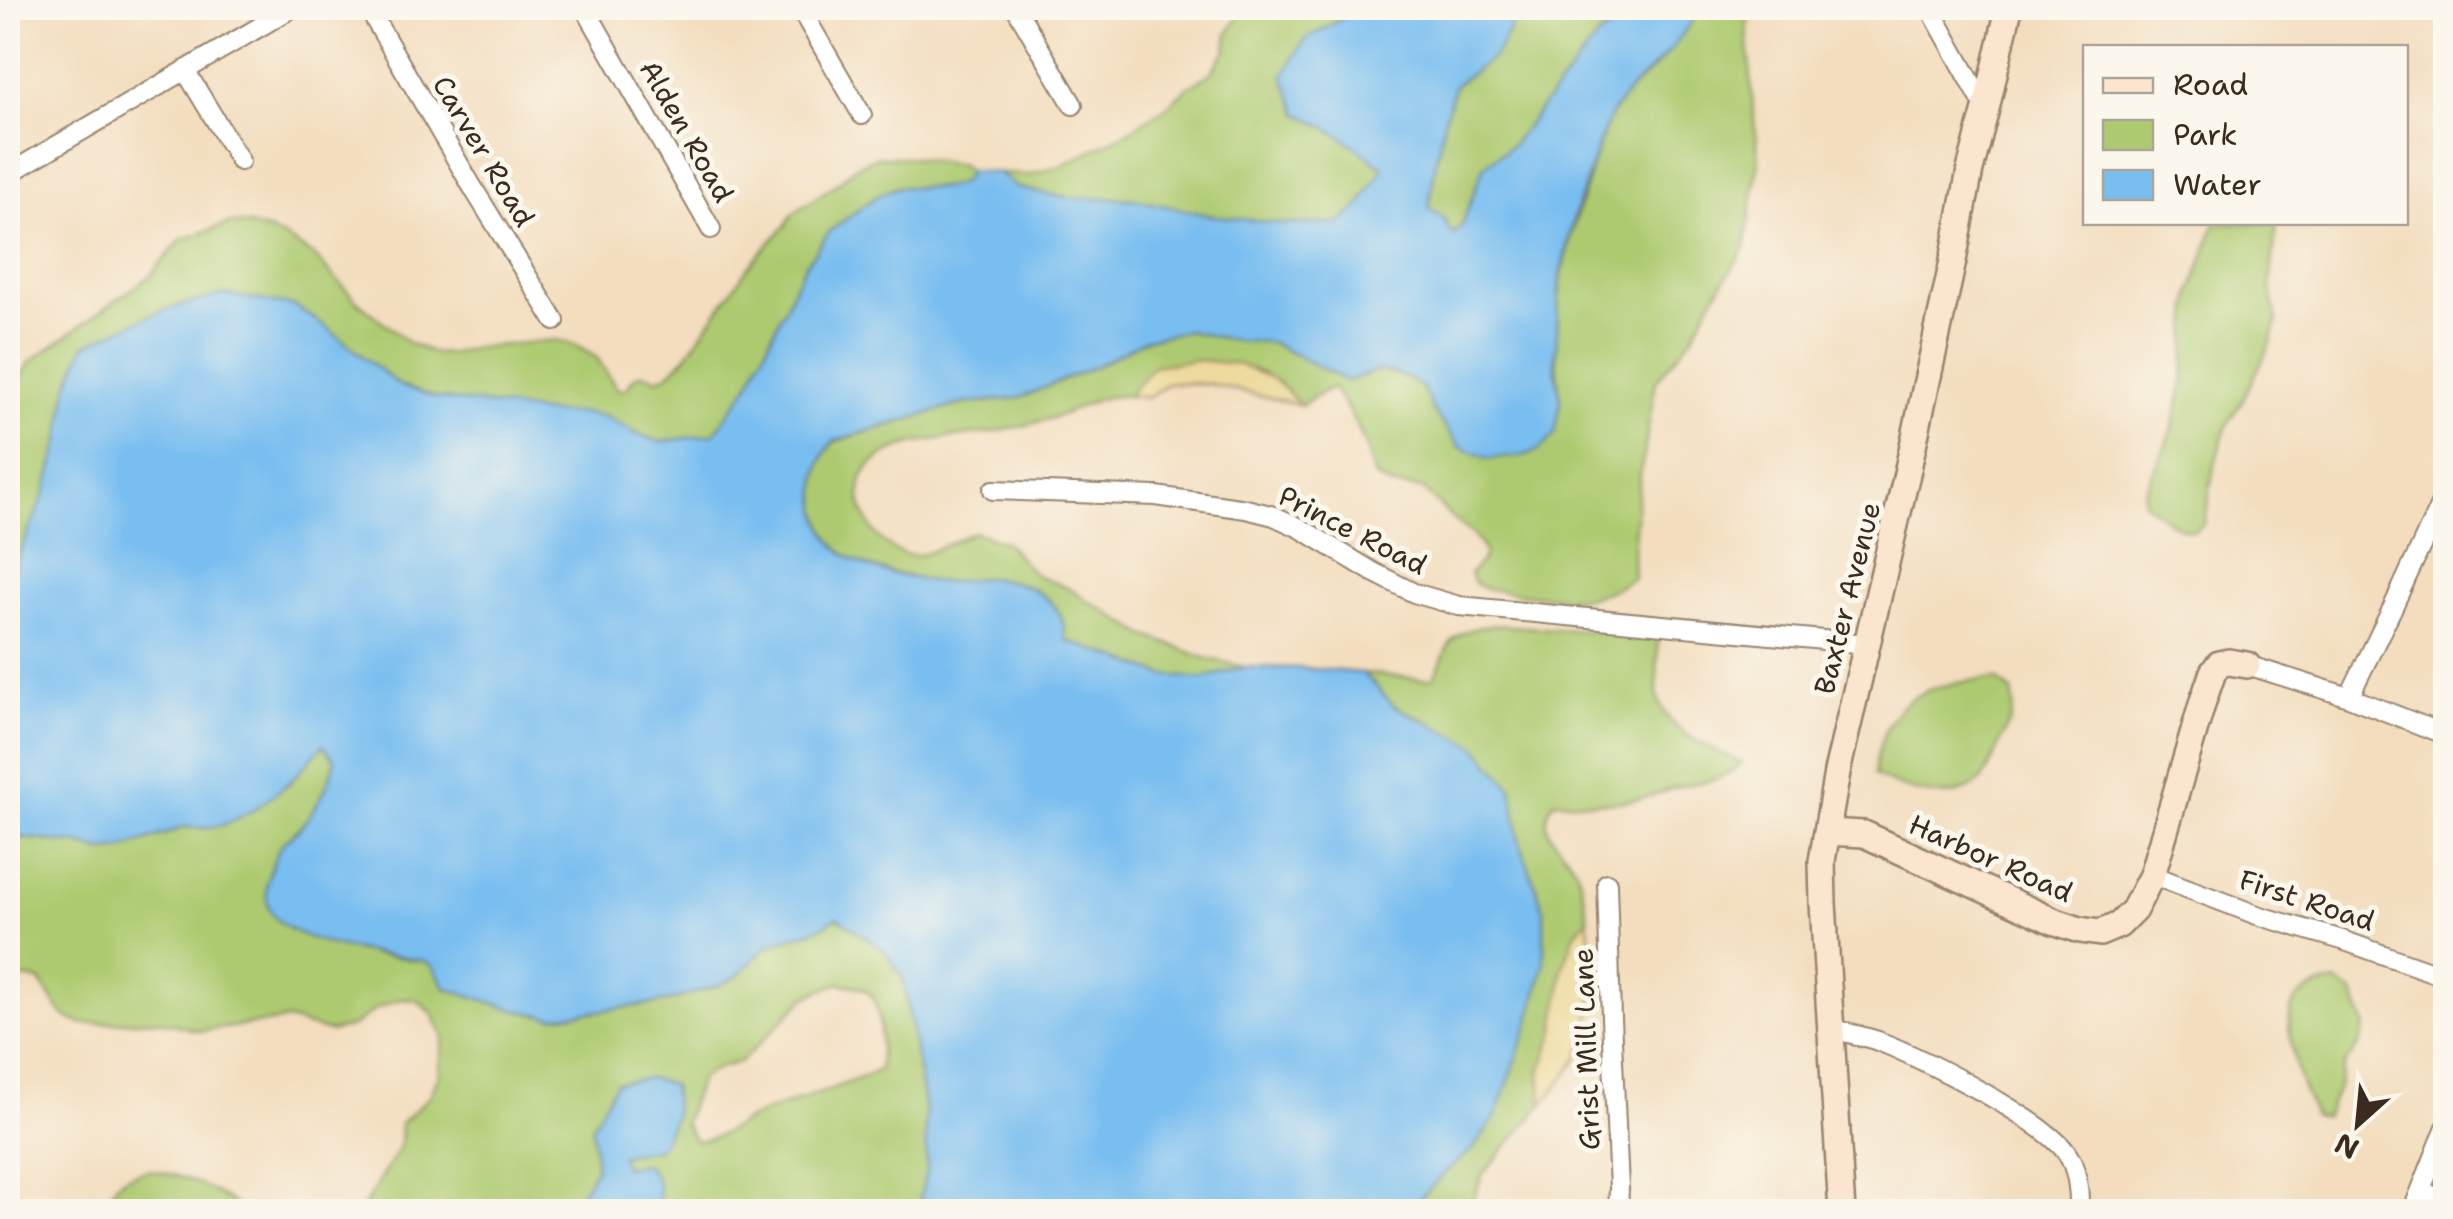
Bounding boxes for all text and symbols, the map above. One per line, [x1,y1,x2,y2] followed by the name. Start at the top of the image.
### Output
[2083,45,2408,225] legend
[631,53,743,209] street label: Alden Road
[2173,64,2248,105] text: Road
[424,68,544,234] street label: Carver Road
[2173,114,2237,155] text: Park
[2173,164,2262,205] text: Water
[1272,476,1434,584] street label: Prince Road
[1805,498,1889,698] street label: Baxter Avenue
[1903,805,2079,911] street label: Harbor Road
[2234,860,2380,940] street label: First Road
[1563,947,1609,1151] street label: Grist Mill Lane
[2308,1074,2408,1174] north arrow
[2328,1124,2365,1168] text: N

